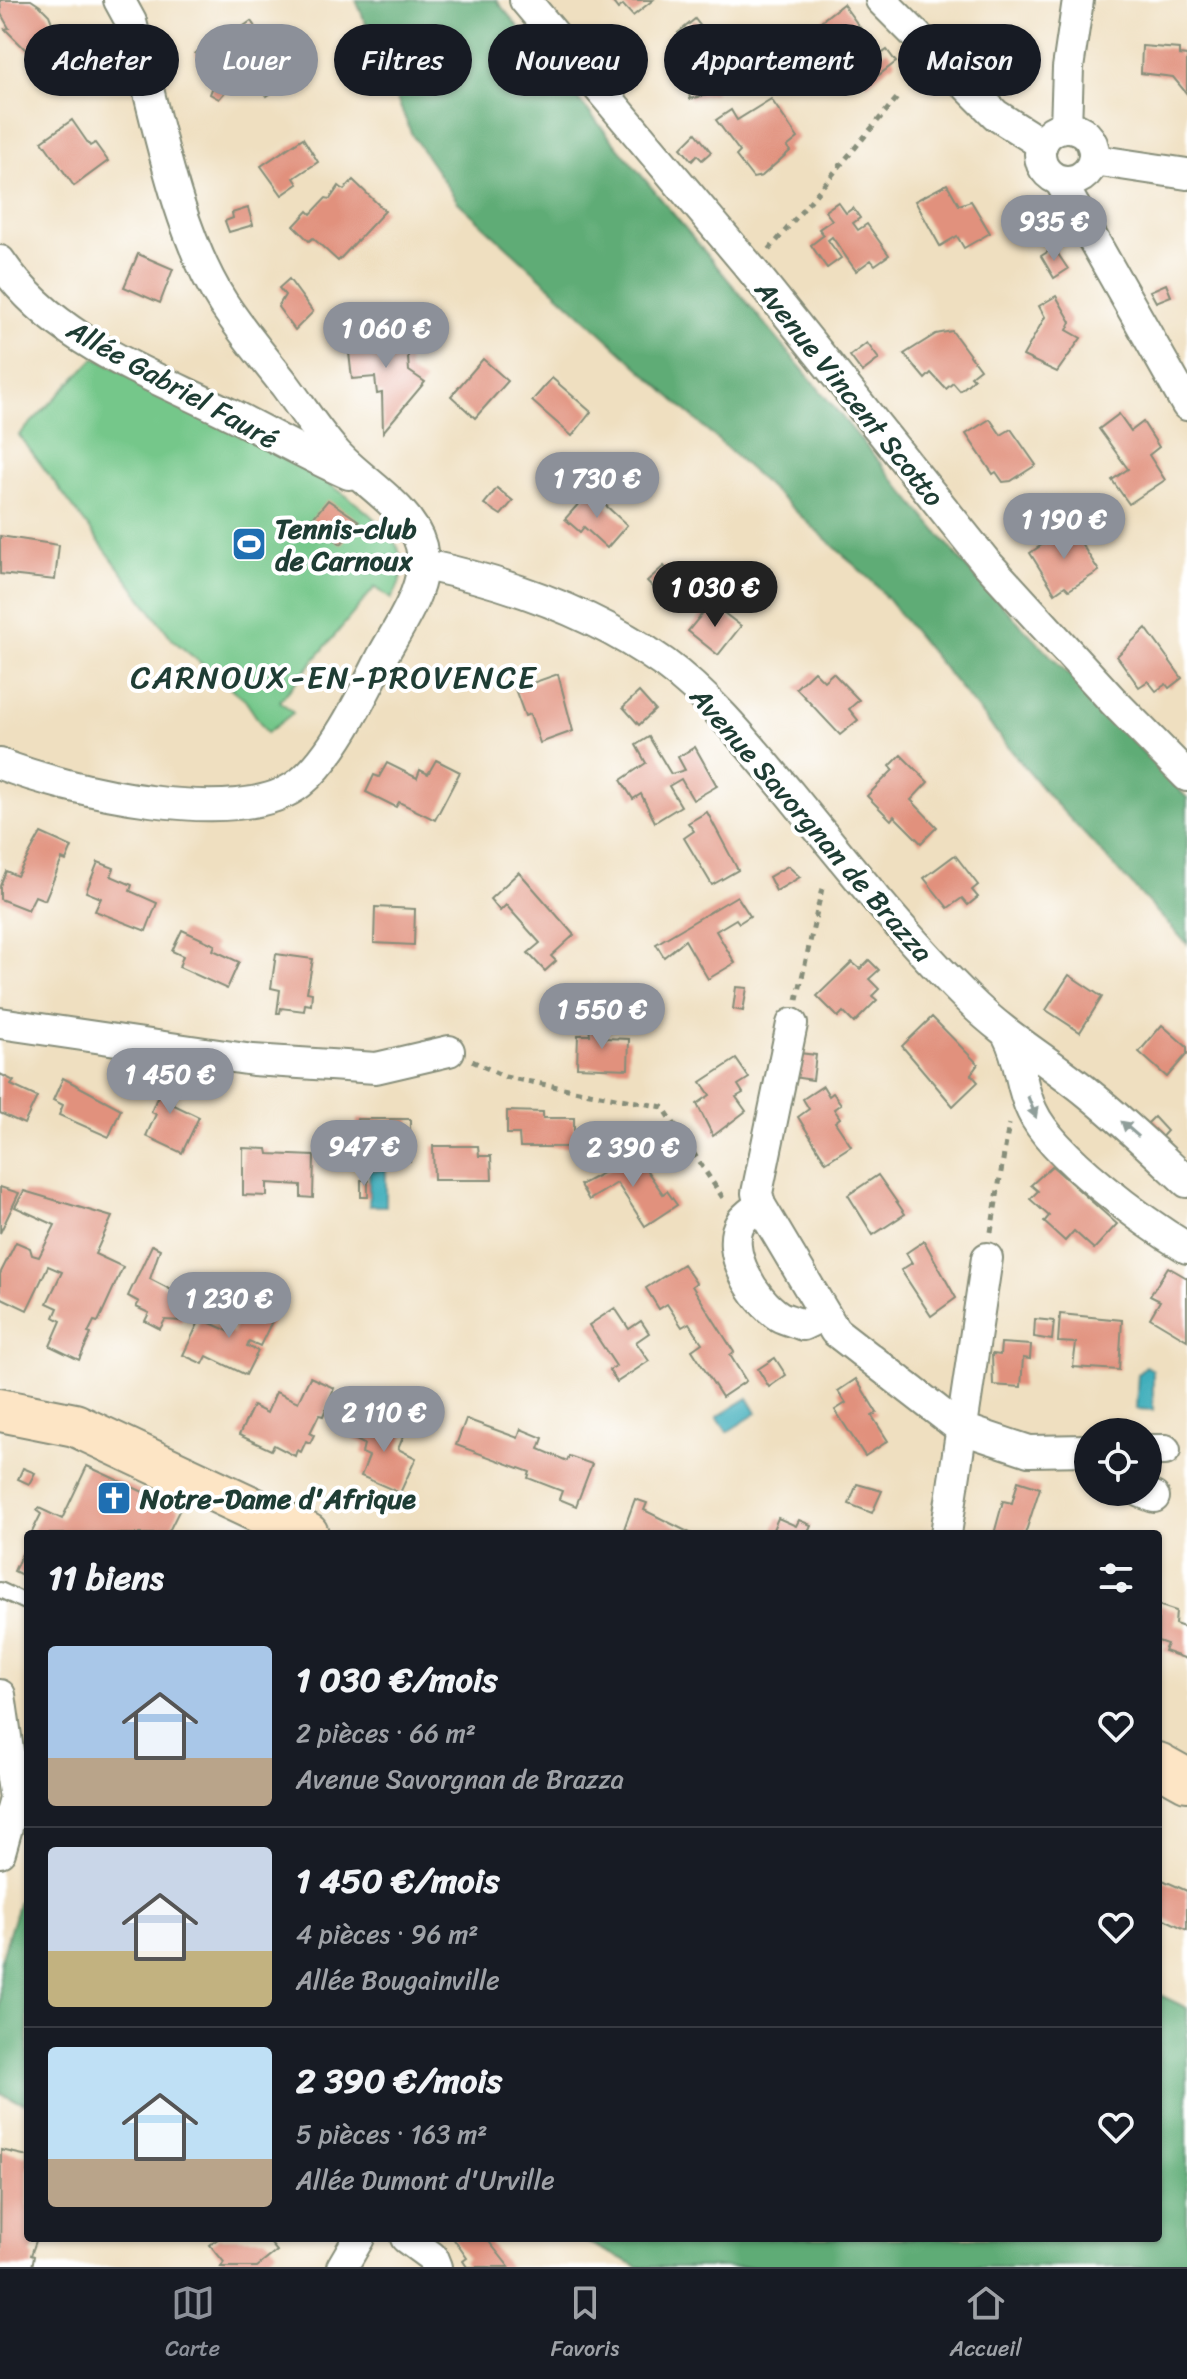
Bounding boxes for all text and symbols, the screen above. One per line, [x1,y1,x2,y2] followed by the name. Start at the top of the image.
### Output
[24,24,179,96] chip: Acheter
[195,24,318,96] chip: Louer
[334,24,472,96] chip: Filtres
[488,24,648,96] chip: Nouveau
[664,24,882,96] chip: Appartement
[898,24,1041,96] chip: Maison
[998,195,1110,263] pin: 935 €
[1019,198,1089,244] text: 935 €
[742,268,957,518] street label: Avenue Vincent Scotto
[312,302,460,370] pin: 1 060 €
[57,305,288,463] street label: Allée Gabriel Fauré
[341,305,431,351] text: 1 060 €
[523,452,671,520] pin: 1 730 €
[553,455,641,501] text: 1 730 €
[990,493,1138,561] pin: 1 190 €
[1021,496,1107,542] text: 1 190 €
[275,504,417,585] place label: Tennis-club de Carnoux
[230,525,268,563] sports icon: Tennis-club de Carnoux
[641,561,789,629] pin: 1 030 €
[670,564,760,610] text: 1 030 €
[130,649,538,706] district label: CARNOUX-EN-PROVENCE
[677,674,946,974] street label: Avenue Savorgnan de Brazza
[528,983,676,1051] pin: 1 550 €
[557,986,647,1032] text: 1 550 €
[96,1048,244,1116] pin: 1 450 €
[125,1051,215,1097] text: 1 450 €
[1026,1095,1039,1119] one-way arrow
[308,1120,420,1188] pin: 947 €
[559,1121,707,1189] pin: 2 390 €
[1121,1121,1141,1138] one-way arrow
[328,1123,400,1169] text: 947 €
[587,1124,679,1170] text: 2 390 €
[155,1272,303,1340] pin: 1 230 €
[185,1275,273,1321] text: 1 230 €
[310,1386,458,1454] pin: 2 110 €
[342,1389,426,1435] text: 2 110 €
[1074,1418,1162,1506] map controls
[1074,1418,1162,1506] button: locate
[139,1474,416,1523] place label: Notre-Dame d'Afrique
[95,1479,133,1517] church icon: Notre-Dame d'Afrique
[48,1548,164,1608] text: 11 biens
[1094,1556,1138,1600] icon: filters
[296,1650,498,1710] text: 1 030 €/mois
[112,1678,208,1774] icon: home
[1094,1704,1138,1748] icon: heart
[296,1710,476,1756] text: 2 pièces · 66 m²
[296,1756,624,1802] text: Avenue Savorgnan de Brazza
[296,1851,500,1911] text: 1 450 €/mois
[112,1879,208,1975] icon: home
[1094,1905,1138,1949] icon: heart
[296,1911,478,1957] text: 4 pièces · 96 m²
[296,1957,500,2003] text: Allée Bougainville
[296,2051,502,2111] text: 2 390 €/mois
[112,2079,208,2175] icon: home
[1094,2105,1138,2149] icon: heart
[296,2111,488,2157] text: 5 pièces · 163 m²
[296,2157,555,2203] text: Allée Dumont d'Urville
[165,2281,220,2368] tab: Carte
[551,2281,619,2368] tab: Favoris
[950,2281,1022,2368] tab: Accueil

